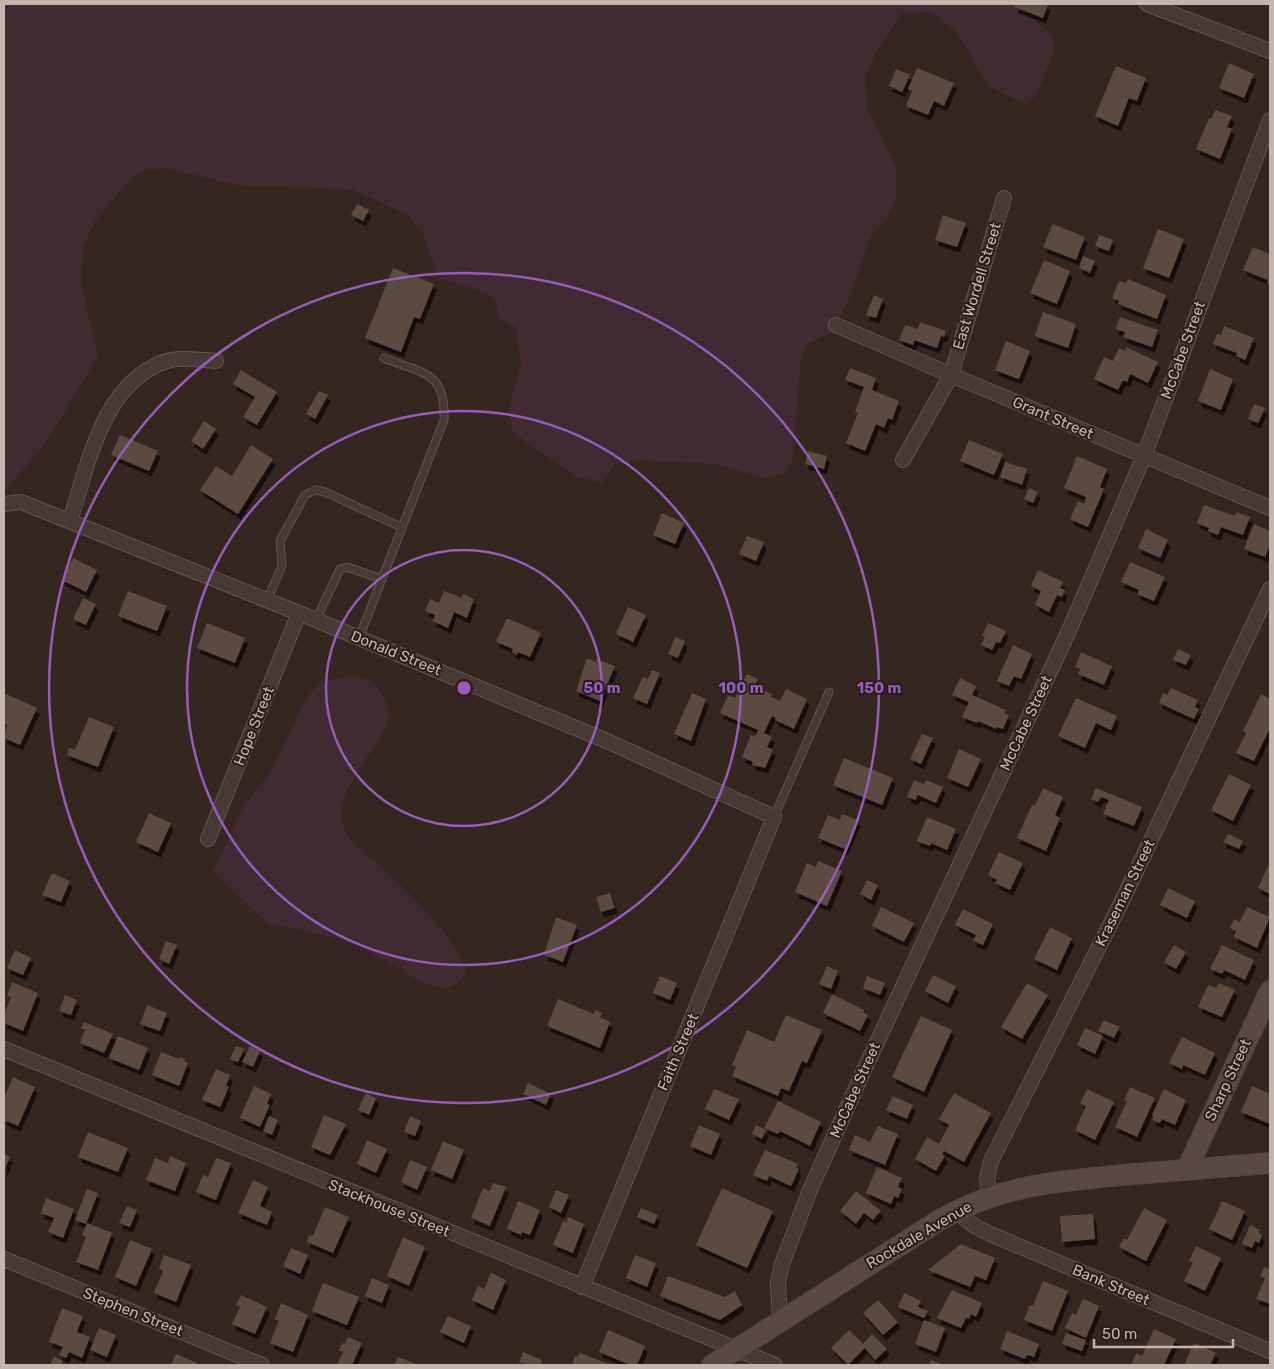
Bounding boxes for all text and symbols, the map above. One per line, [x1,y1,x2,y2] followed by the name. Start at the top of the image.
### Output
[949,220,1005,352] street label: East Wordell Street
[1157,298,1209,401] street label: McCabe Street
[1010,393,1096,443] street label: Grant Street
[348,627,444,679] street label: Donald Street
[996,672,1056,773] street label: McCabe Street
[455,679,473,697] centre of rings
[584,679,620,697] text: 50 m
[719,679,763,697] text: 100 m
[857,679,901,697] text: 150 m
[230,684,278,768] street label: Hope Street
[1091,837,1159,949] street label: Kraseman Street
[654,1010,702,1093] street label: Faith Street
[1201,1036,1255,1124] street label: Sharp Street
[826,1039,884,1141] street label: McCabe Street
[326,1175,452,1241] street label: Stackhouse Street
[863,1197,975,1273] street label: Rockdale Avenue
[1070,1261,1152,1309] street label: Bank Street
[80,1284,186,1340] street label: Stephen Street
[1094,1316,1233,1348] scale bar
[1102,1325,1137,1343] text: 50 m

